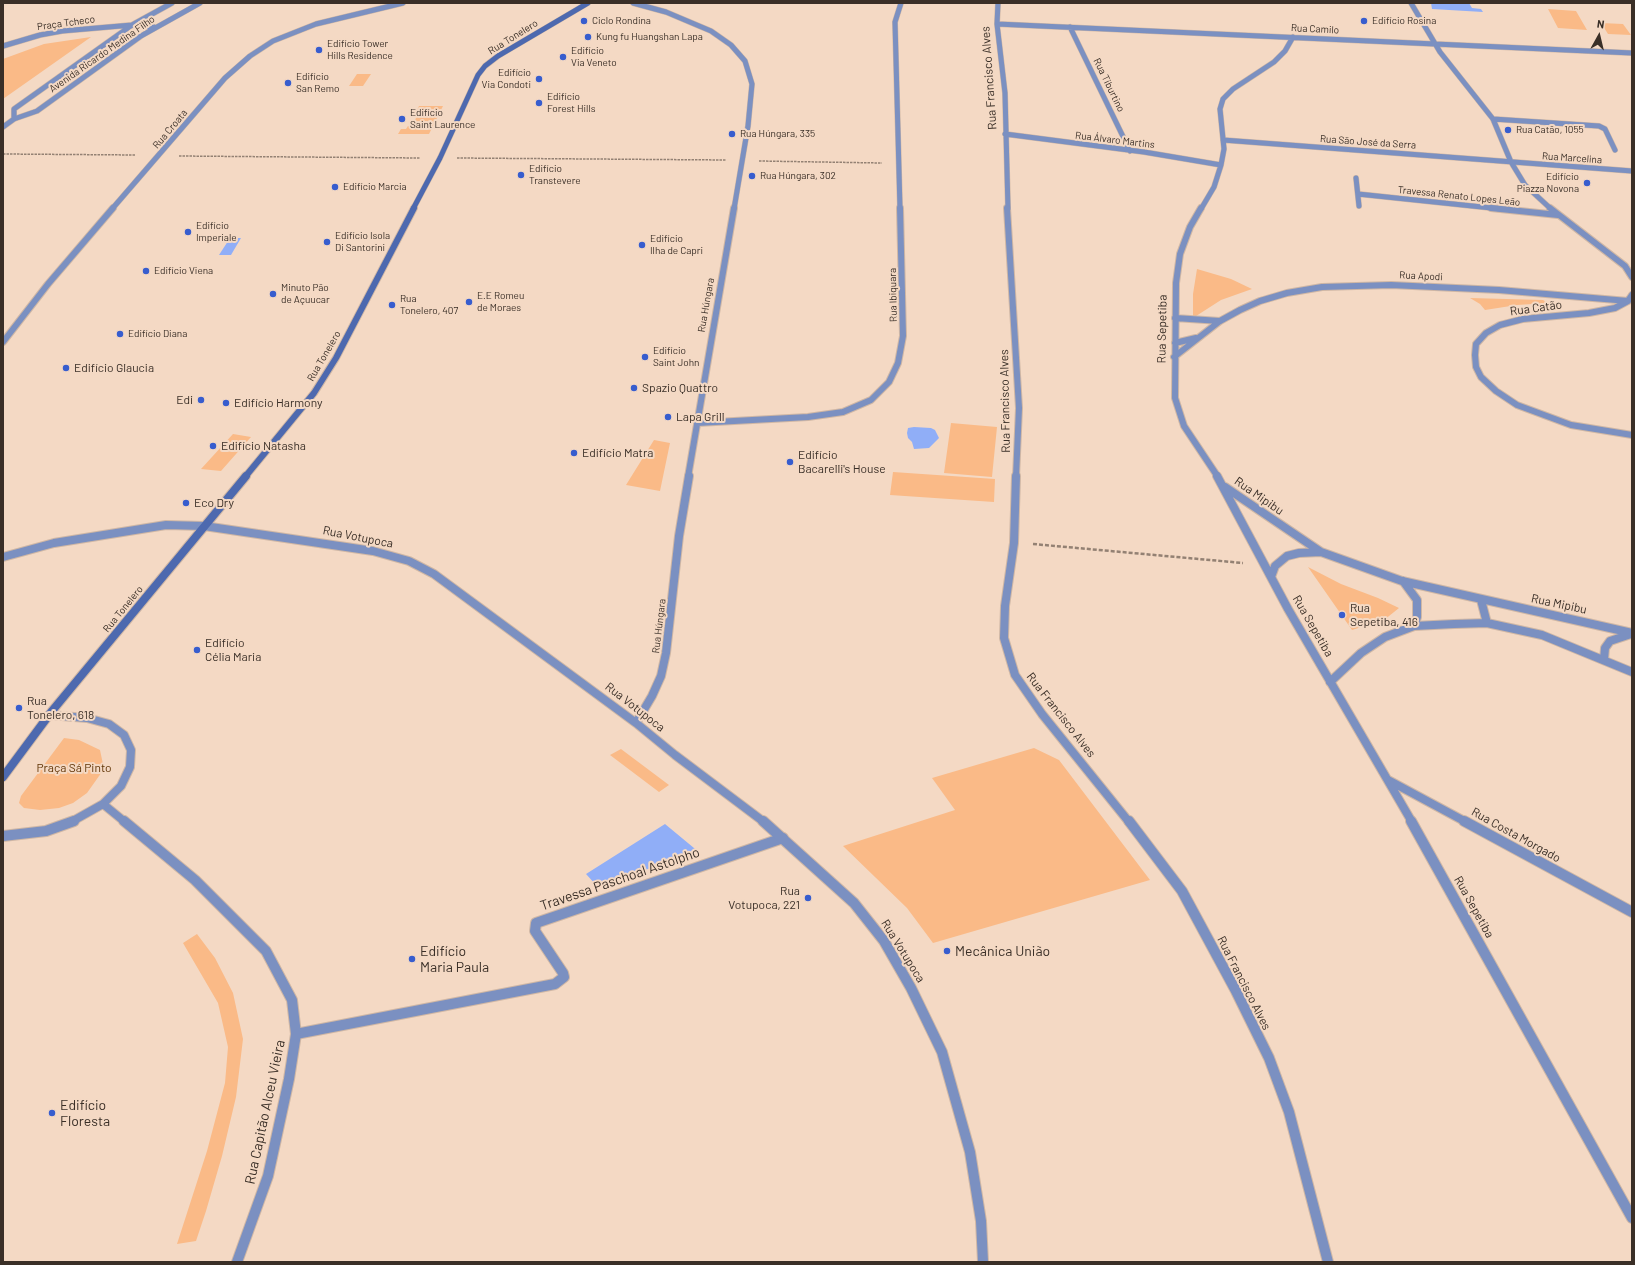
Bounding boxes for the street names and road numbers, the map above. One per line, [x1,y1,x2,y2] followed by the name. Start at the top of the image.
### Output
[36,13,96,33] street label: Praça Tcheco
[47,13,157,95] street label: Avenida Ricardo Medina Filho
[486,17,540,57] street label: Rua Tonelero
[1291,22,1339,36] street label: Rua Camilo
[978,26,1000,130] street label: Rua Francisco Alves
[1091,56,1127,114] street label: Rua Tiburtino
[150,107,190,151] street label: Rua Croata
[1074,129,1156,151] street label: Rua Álvaro Martins
[1320,133,1416,151] street label: Rua São José da Serra
[1542,150,1602,166] street label: Rua Marcelina
[1397,184,1521,208] street label: Travessa Renato Lopes Leão
[887,268,899,322] street label: Rua Ibiquara
[1399,269,1443,283] street label: Rua Apodi
[695,277,717,333] street label: Rua Húngara
[1154,295,1170,363] street label: Rua Sepetiba
[1509,297,1563,319] street label: Rua Catão
[305,329,343,383] street label: Rua Tonelero
[997,349,1013,453] street label: Rua Francisco Alves
[1232,474,1286,518] street label: Rua Mipibu
[322,523,394,551] street label: Rua Votupoca
[101,583,145,635] street label: Rua Tonelero
[1530,591,1588,617] street label: Rua Mipibu
[1290,593,1336,659] street label: Rua Sepetiba
[650,598,668,654] street label: Rua Húngara
[1023,670,1099,760] street label: Rua Francisco Alves
[602,679,668,735] street label: Rua Votupoca
[1469,805,1563,865] street label: Rua Costa Morgado
[538,844,702,914] street label: Travessa Paschoal Astolpho
[1451,873,1497,941] street label: Rua Sepetiba
[878,917,928,985] street label: Rua Votupoca
[1214,934,1274,1032] street label: Rua Francisco Alves
[241,1038,289,1186] street label: Rua Capitão Alceu Vieira

